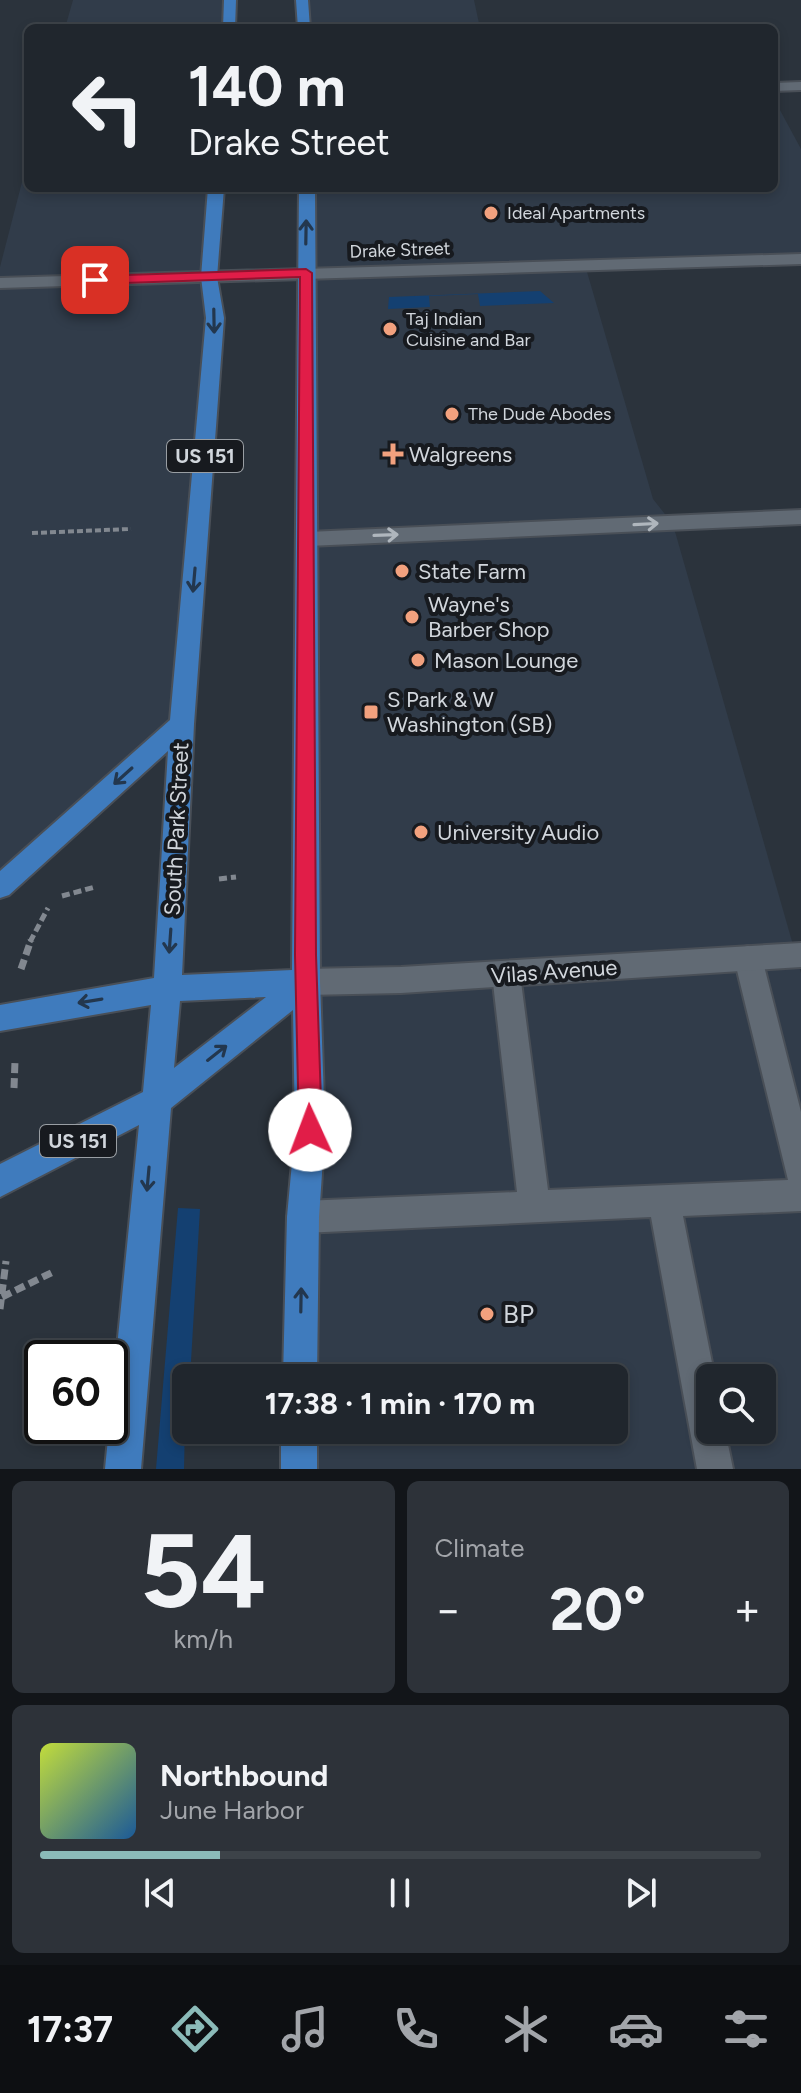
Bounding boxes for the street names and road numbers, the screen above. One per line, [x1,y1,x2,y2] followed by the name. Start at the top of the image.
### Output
[349,237,451,263] street label: Drake Street
[167,440,243,472] road number: US 151
[158,742,195,916] street label: South Park Street
[490,954,618,989] street label: Vilas Avenue
[40,1125,116,1157] road number: US 151

